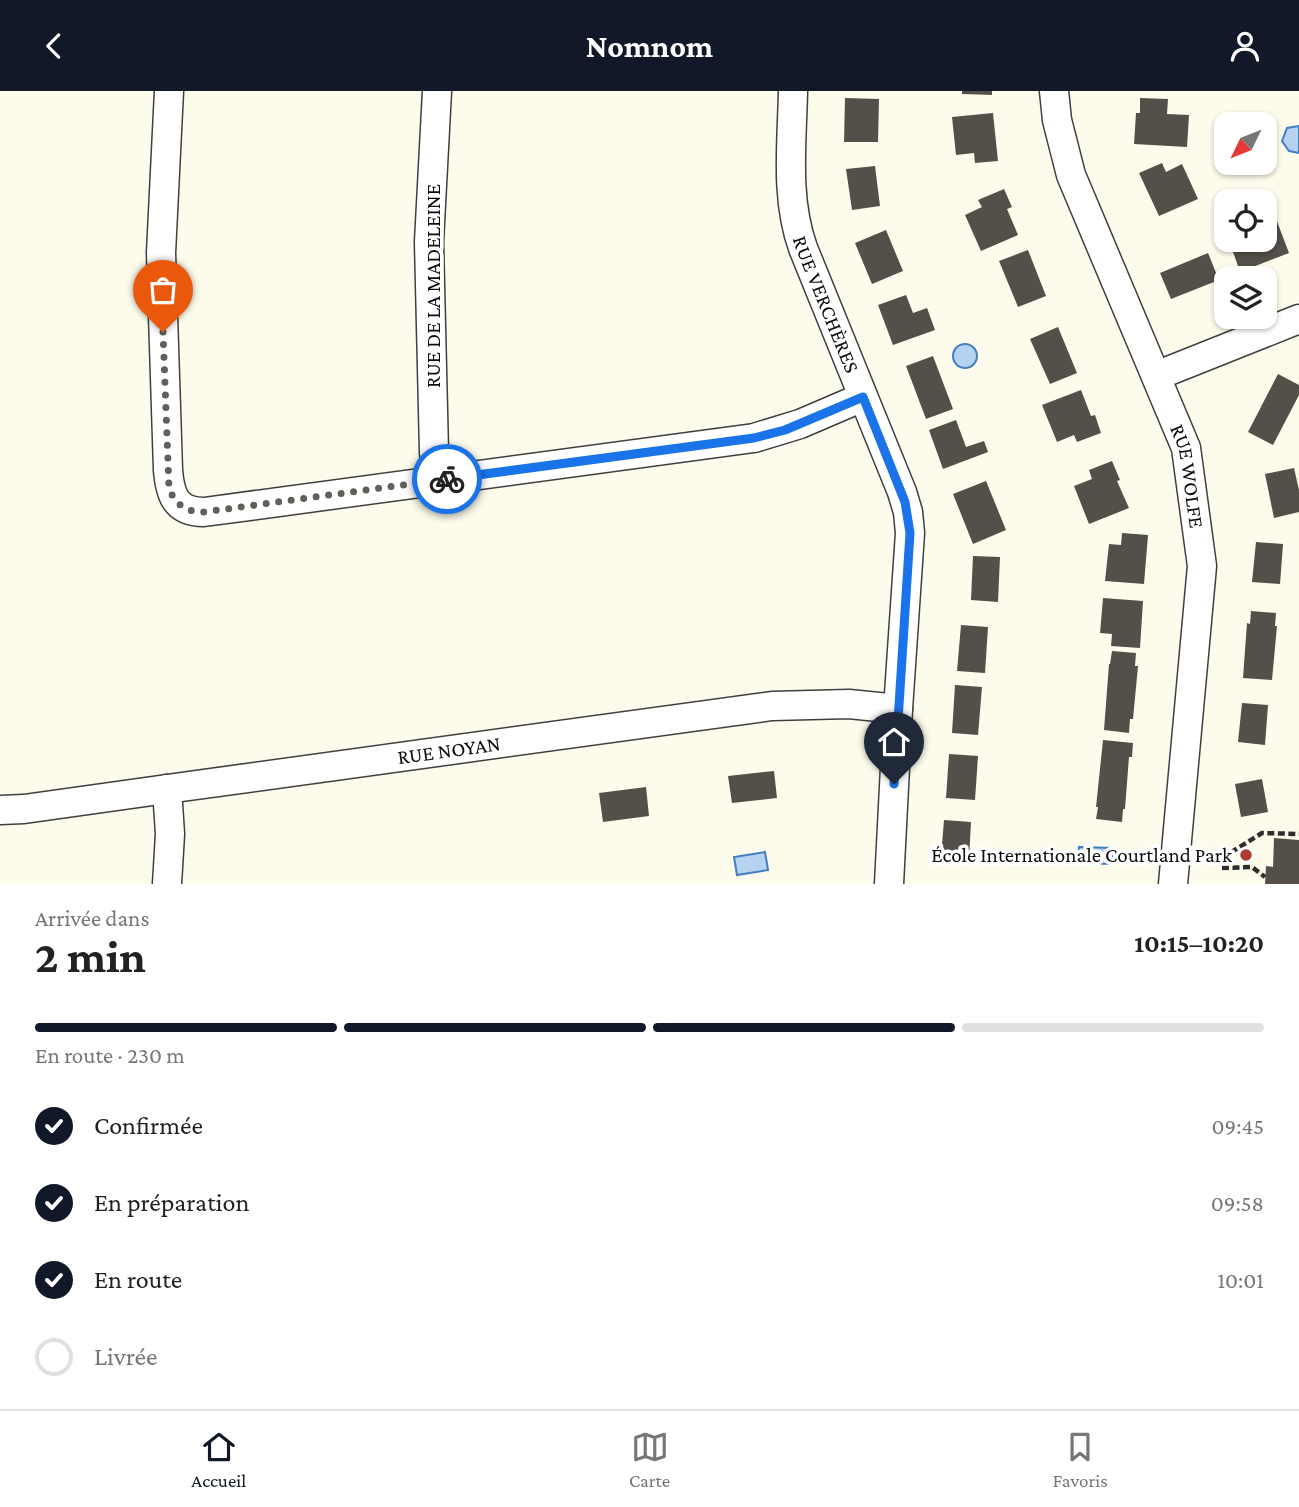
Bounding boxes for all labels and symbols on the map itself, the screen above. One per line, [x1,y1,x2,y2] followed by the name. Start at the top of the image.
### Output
[1214,112,1278,175] north arrow
[421,184,445,388] street label: RUE DE LA MADELEINE
[788,233,864,376] street label: RUE VERCHÈRES
[133,260,193,332] pin
[1165,420,1209,530] street label: RUE WOLFE
[412,444,482,514] courier
[864,712,924,784] pin
[396,731,502,769] street label: RUE NOYAN
[931,843,1232,867] place label: École Internationale Courtland Park
[1238,847,1254,863] marker: École Internationale Courtland Park

